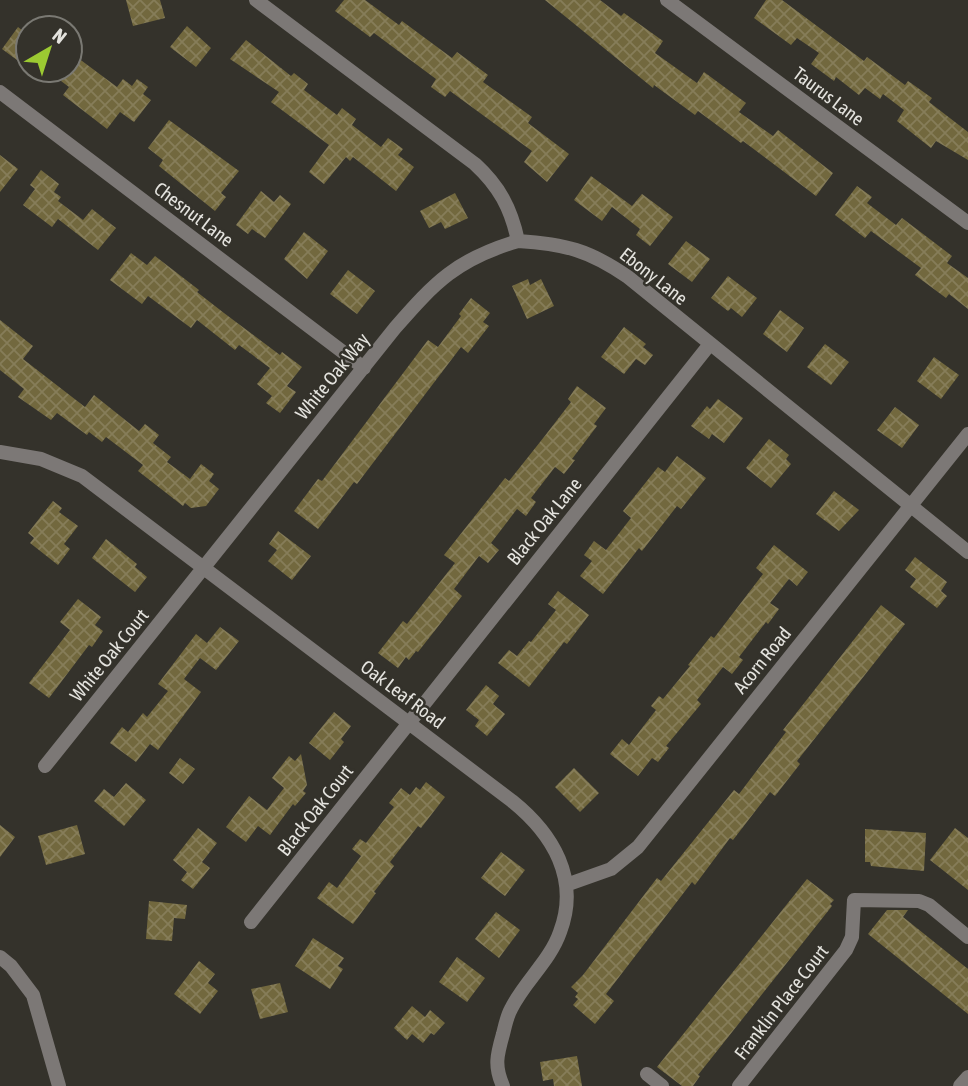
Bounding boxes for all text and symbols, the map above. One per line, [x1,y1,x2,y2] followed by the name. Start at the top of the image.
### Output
[14,14,84,84] north arrow
[48,24,71,48] text: N
[789,62,869,130] street label: Taurus Lane
[150,177,238,251] street label: Chesnut Lane
[616,243,692,309] street label: Ebony Lane
[291,328,374,424] street label: White Oak Way
[502,473,586,569] street label: Black Oak Lane
[65,604,153,706] street label: White Oak Court
[729,622,795,698] street label: Acorn Road
[357,655,449,733] street label: Oak Leaf Road
[273,760,357,860] street label: Black Oak Court
[730,940,832,1064] street label: Franklin Place Court

